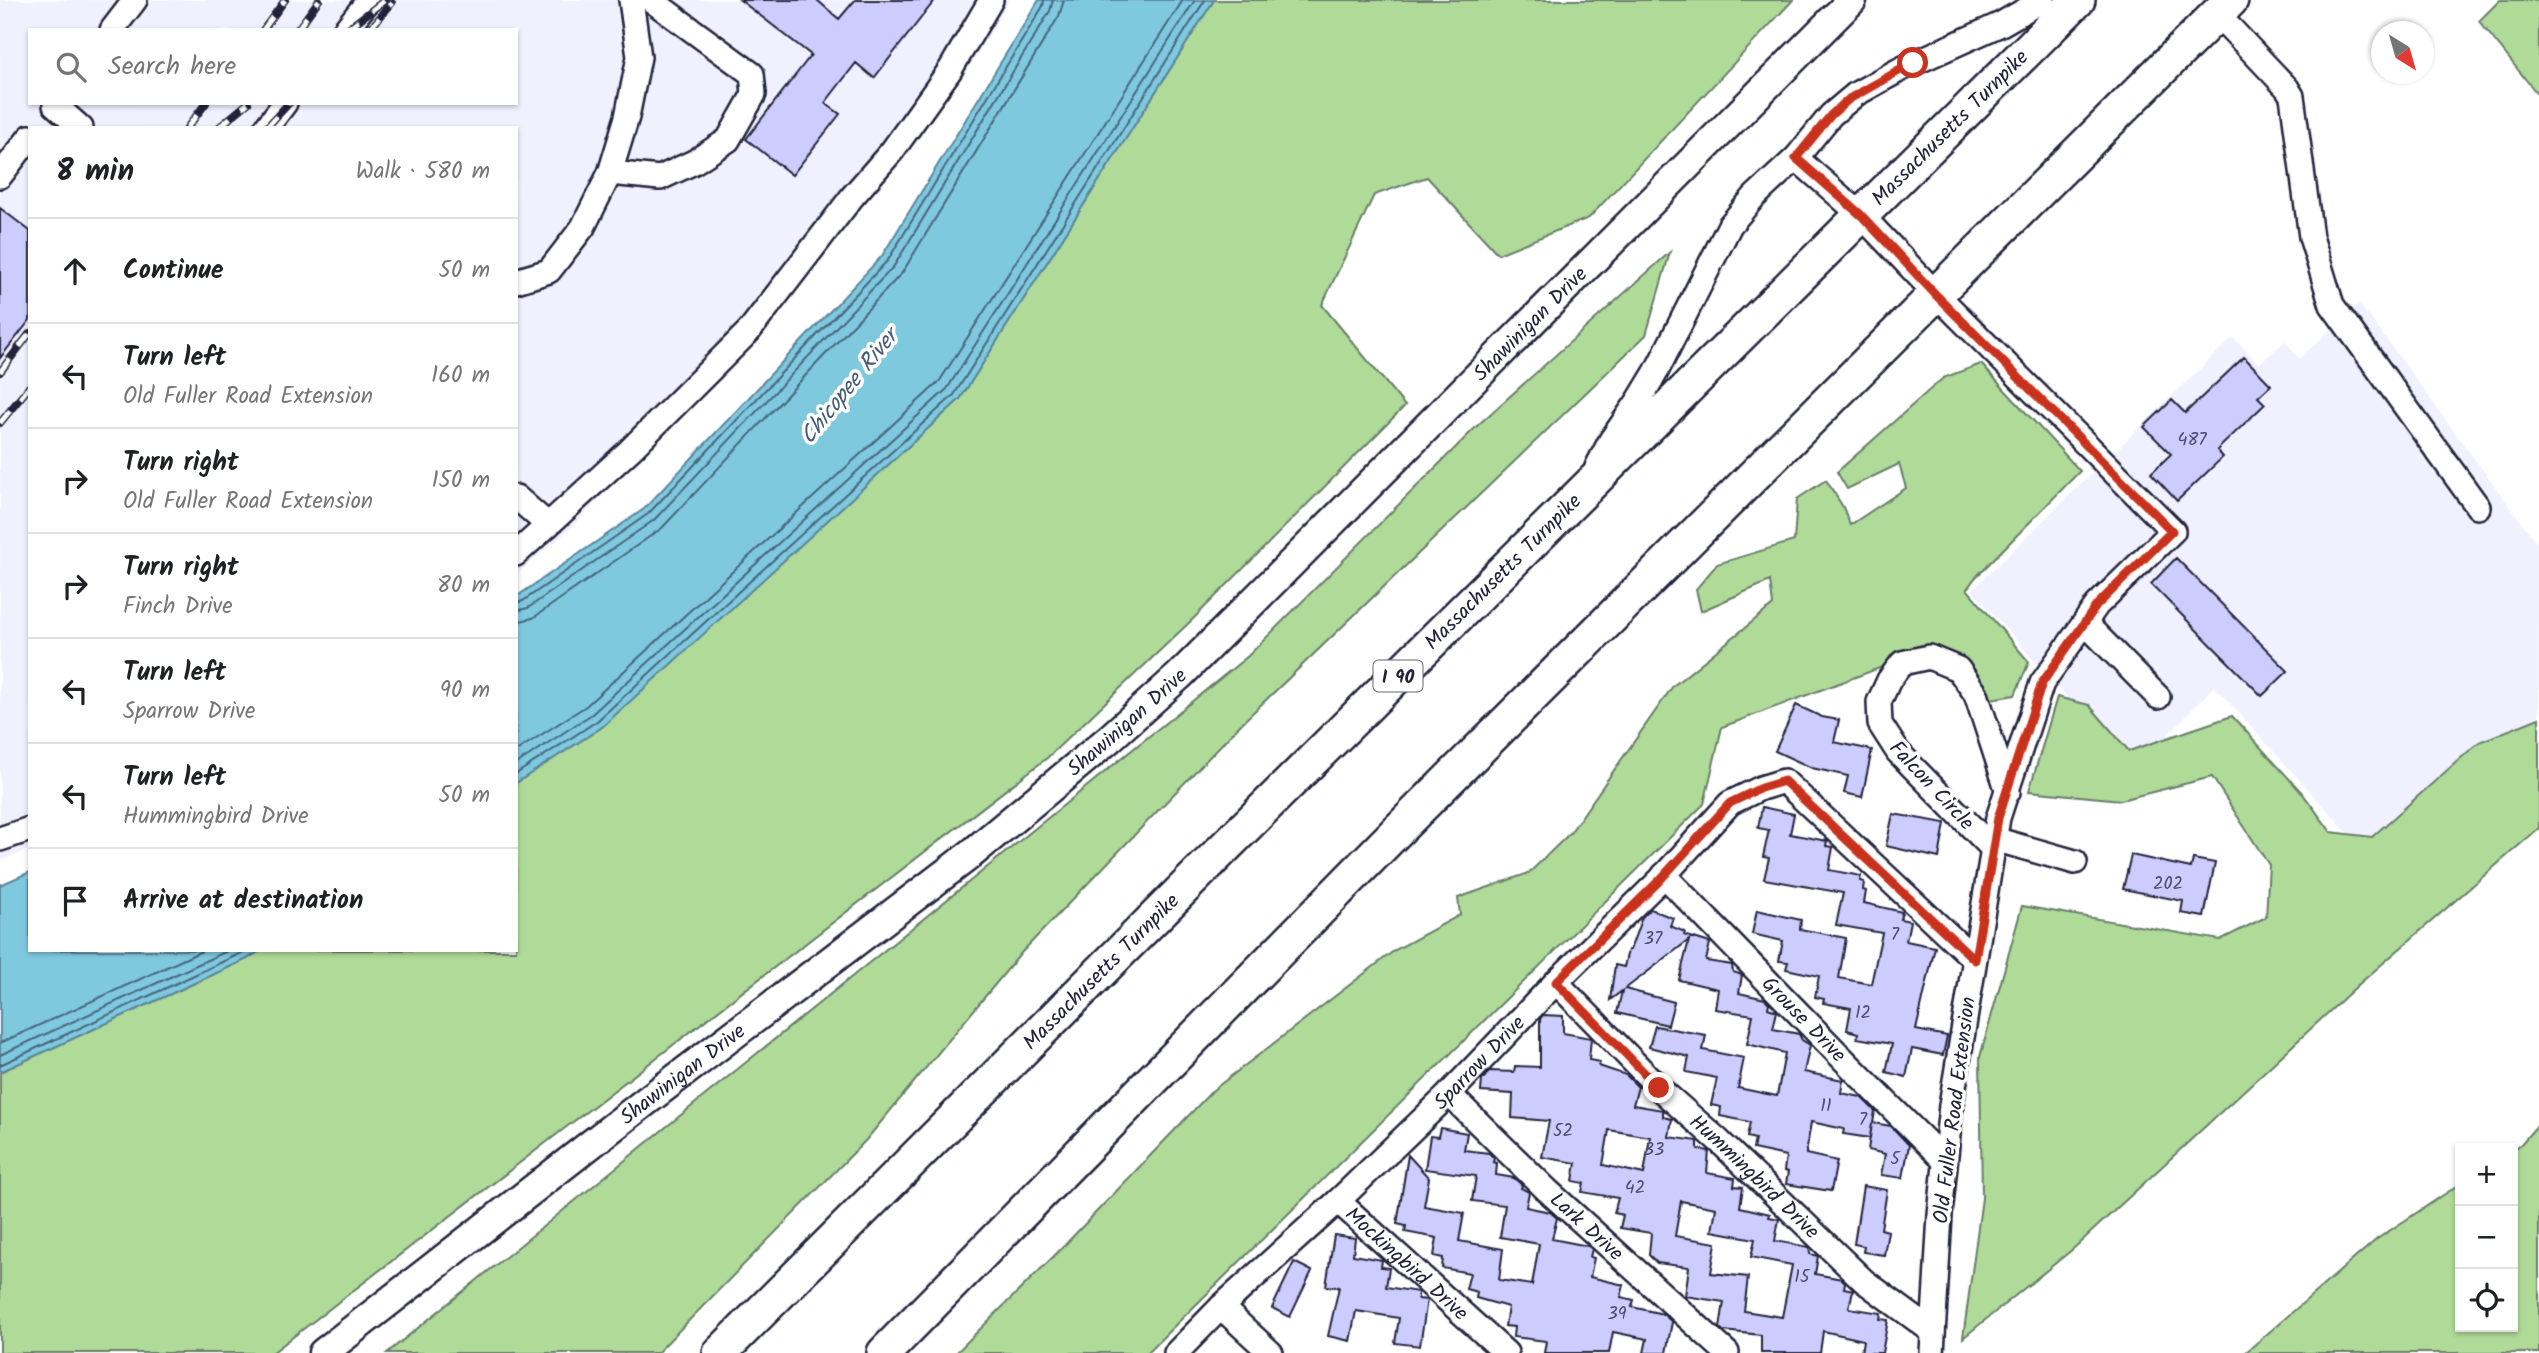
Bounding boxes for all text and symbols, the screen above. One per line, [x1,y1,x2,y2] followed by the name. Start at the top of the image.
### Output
[2371,21,2434,84] north arrow
[28,28,518,105] search box
[1864,42,2037,215] street label: Massachusetts Turnpike
[108,46,236,88] text: Search here
[1897,47,1928,78] route start
[52,48,90,86] icon: search
[56,148,134,196] text: 8 min
[356,154,490,190] text: Walk · 580 m
[123,250,224,292] text: Continue
[56,252,94,290] icon: ahead
[439,253,490,289] text: 50 m
[1466,259,1596,390] street label: Shawinigan Drive
[792,318,910,453] water label: Chicopee River
[123,337,226,379] text: Turn left
[56,357,94,395] icon: left
[431,358,490,394] text: 160 m
[123,379,373,415] text: Old Fuller Road Extension
[2177,426,2207,455] house number: 487
[123,442,239,484] text: Turn right
[56,462,94,500] icon: right
[431,463,490,499] text: 150 m
[123,484,373,520] text: Old Fuller Road Extension
[1417,486,1590,659] street label: Massachusetts Turnpike
[123,547,239,589] text: Turn right
[56,567,94,605] icon: right
[437,568,490,604] text: 80 m
[123,589,233,625] text: Finch Drive
[123,652,226,694] text: Turn left
[1374,660,1422,692] road number: I 90
[1060,661,1196,785] street label: Shawinigan Drive
[56,672,94,710] icon: left
[440,673,490,709] text: 90 m
[123,694,255,730] text: Sparrow Drive
[1880,733,1982,839] street label: Falcon Circle
[123,757,226,799] text: Turn left
[56,777,94,815] icon: left
[439,778,490,814] text: 50 m
[123,799,309,835] text: Hummingbird Drive
[2153,870,2183,899] house number: 202
[123,880,363,922] text: Arrive at destination
[56,882,94,920] icon: arrive
[1016,886,1188,1059] street label: Massachusetts Turnpike
[1891,921,1900,950] house number: 7
[1644,925,1663,954] house number: 37
[1753,969,1854,1071] street label: Grouse Drive
[1925,995,1986,1225] street label: Old Fuller Road Extension
[1855,999,1871,1028] house number: 12
[1426,1008,1534,1119] street label: Sparrow Drive
[613,1016,754,1134] street label: Shawinigan Drive
[1643,1072,1674,1103] route end
[1820,1092,1832,1121] house number: 11
[1859,1106,1868,1135] house number: 7
[1681,1107,1827,1248] street label: Hummingbird Drive
[1553,1117,1573,1146] house number: 52
[1644,1136,1664,1165] house number: 33
[2455,1143,2518,1332] map controls
[2455,1143,2518,1206] button: +
[1890,1145,1901,1174] house number: 5
[1625,1174,1645,1203] house number: 42
[1541,1185,1631,1270] street label: Lark Drive
[1337,1200,1476,1330] street label: Mockingbird Drive
[2455,1206,2518,1269] button: −
[1794,1263,1811,1292] house number: 15
[2455,1269,2518,1332] button: locate
[1607,1300,1627,1329] house number: 39

